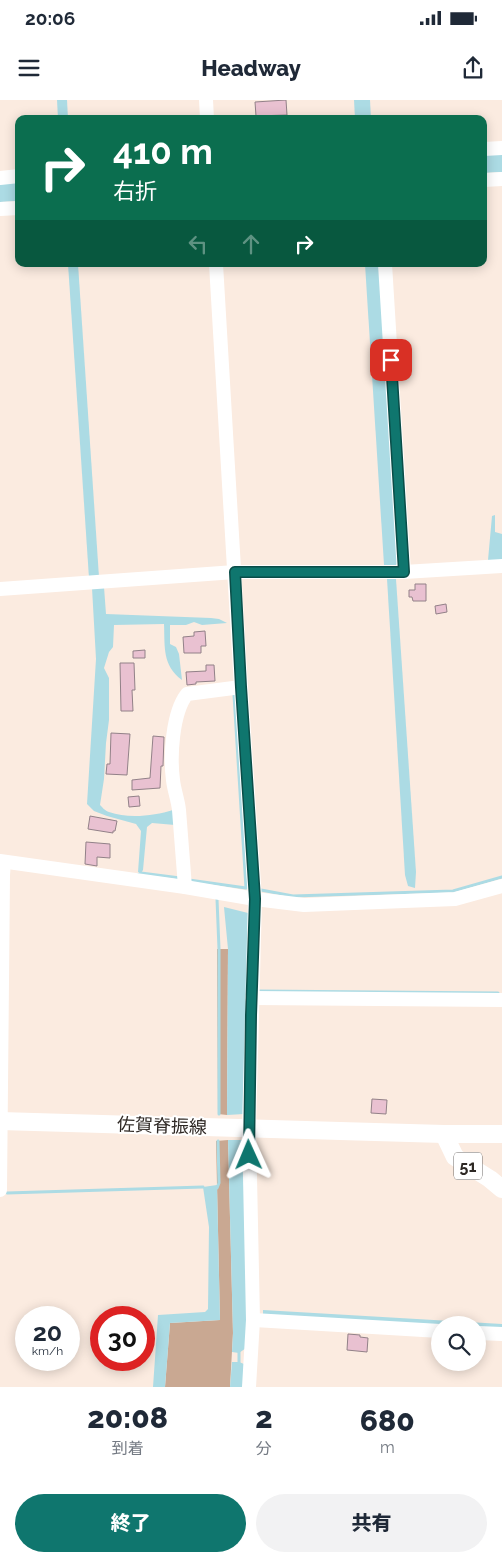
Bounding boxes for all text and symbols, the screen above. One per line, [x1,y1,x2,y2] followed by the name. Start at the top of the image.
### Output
[25,7,75,29] text: 20:06
[15,54,43,82] icon: menu
[459,54,487,82] icon: share
[201,55,301,81] text: Headway
[113,131,213,172] text: 410 m
[30,135,95,200] icon: right
[113,178,157,204] text: 右折
[184,230,212,258] icon: left
[237,230,265,258] icon: ahead
[290,230,318,258] icon: right
[370,339,412,381] pin
[377,346,405,374] icon: arrive
[117,1113,207,1138] street label: 佐賀脊振線
[222,1128,274,1180] position arrow
[454,1152,482,1180] road number: 51
[90,1306,155,1371] speed limit sign: 30
[431,1316,486,1371] map controls
[431,1316,486,1371] button: search
[33,1317,62,1347] text: 20
[32,1344,63,1358] text: km/h
[87,1400,168,1435] text: 20:08
[255,1400,273,1435] text: 2
[360,1403,415,1438] text: 680
[380,1438,395,1457] text: m
[112,1439,144,1458] text: 到着
[256,1439,272,1458] text: 分
[15,1494,246,1552] button: 終了
[256,1494,487,1552] button: 共有

